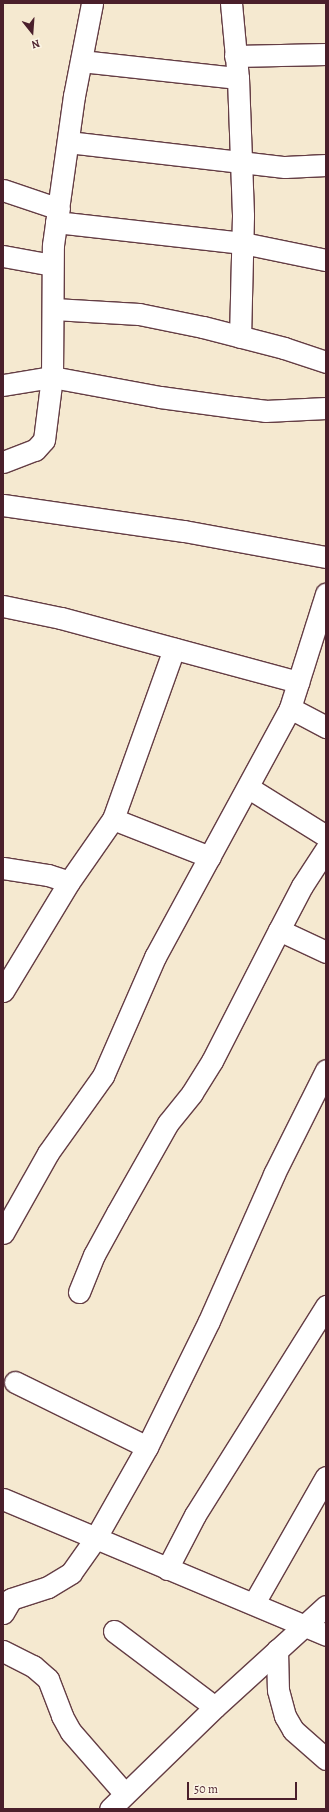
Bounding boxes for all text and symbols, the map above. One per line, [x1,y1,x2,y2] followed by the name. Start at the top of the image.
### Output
[12,12,52,52] north arrow
[30,36,42,52] text: N
[189,1774,299,1800] scale bar
[194,1781,218,1797] text: 50 m

